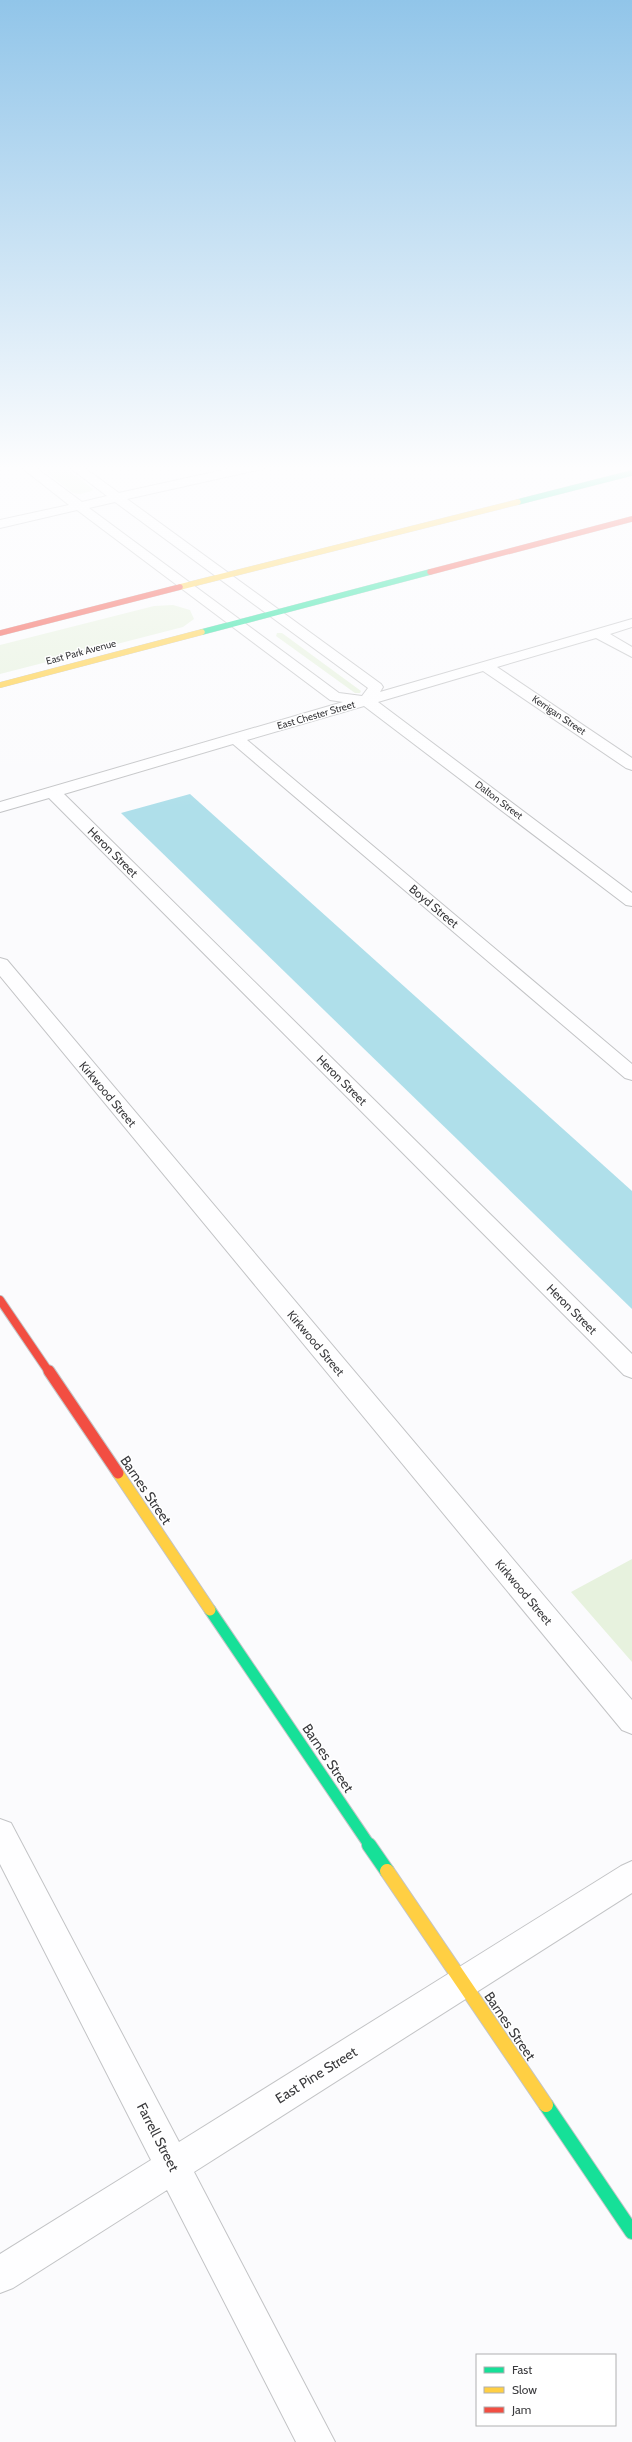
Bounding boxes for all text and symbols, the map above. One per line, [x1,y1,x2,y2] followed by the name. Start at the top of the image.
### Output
[44,636,118,668] street label: East Park Avenue
[530,692,589,738] street label: Kerrigan Street
[276,697,357,732] street label: East Chester Street
[472,778,526,823] street label: Dalton Street
[85,824,141,880] street label: Heron Street
[406,881,462,931] street label: Boyd Street
[314,1052,370,1108] street label: Heron Street
[76,1058,140,1130] street label: Kirkwood Street
[544,1281,600,1337] street label: Heron Street
[284,1307,348,1379] street label: Kirkwood Street
[116,1452,176,1528] street label: Barnes Street
[492,1556,556,1628] street label: Kirkwood Street
[298,1720,358,1796] street label: Barnes Street
[480,1988,540,2064] street label: Barnes Street
[272,2043,361,2107] street label: East Pine Street
[133,2100,183,2175] street label: Farrell Street
[476,2354,616,2426] legend
[512,2362,532,2377] text: Fast
[512,2382,537,2397] text: Slow
[511,2402,531,2417] text: Jam

